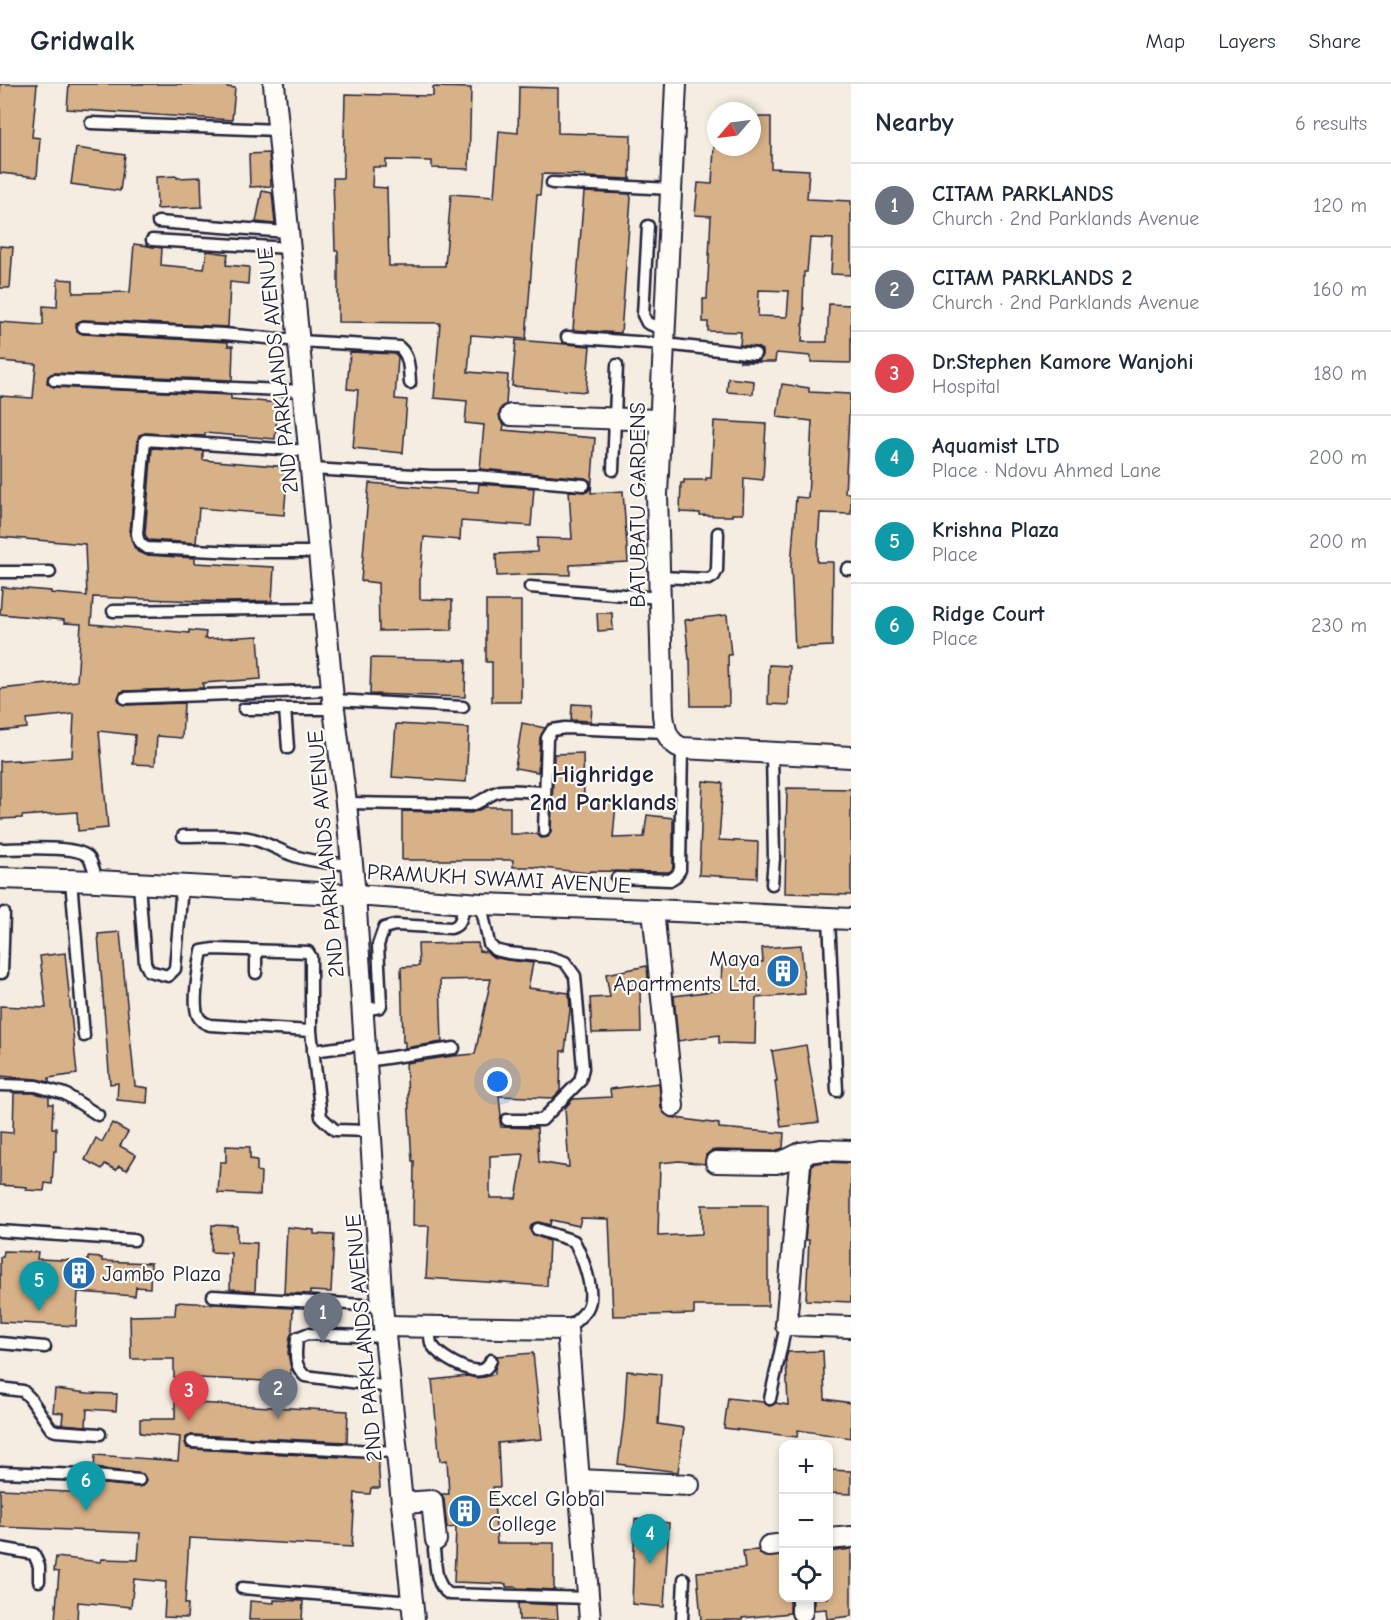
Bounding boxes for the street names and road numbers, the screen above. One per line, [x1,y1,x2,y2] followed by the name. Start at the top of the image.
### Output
[252,245,304,495] street label: 2ND PARKLANDS AVENUE
[625,402,651,608] street label: BATUBATU GARDENS
[302,729,350,979] street label: 2ND PARKLANDS AVENUE
[366,859,632,899] street label: PRAMUKH SWAMI AVENUE
[340,1213,388,1463] street label: 2ND PARKLANDS AVENUE

